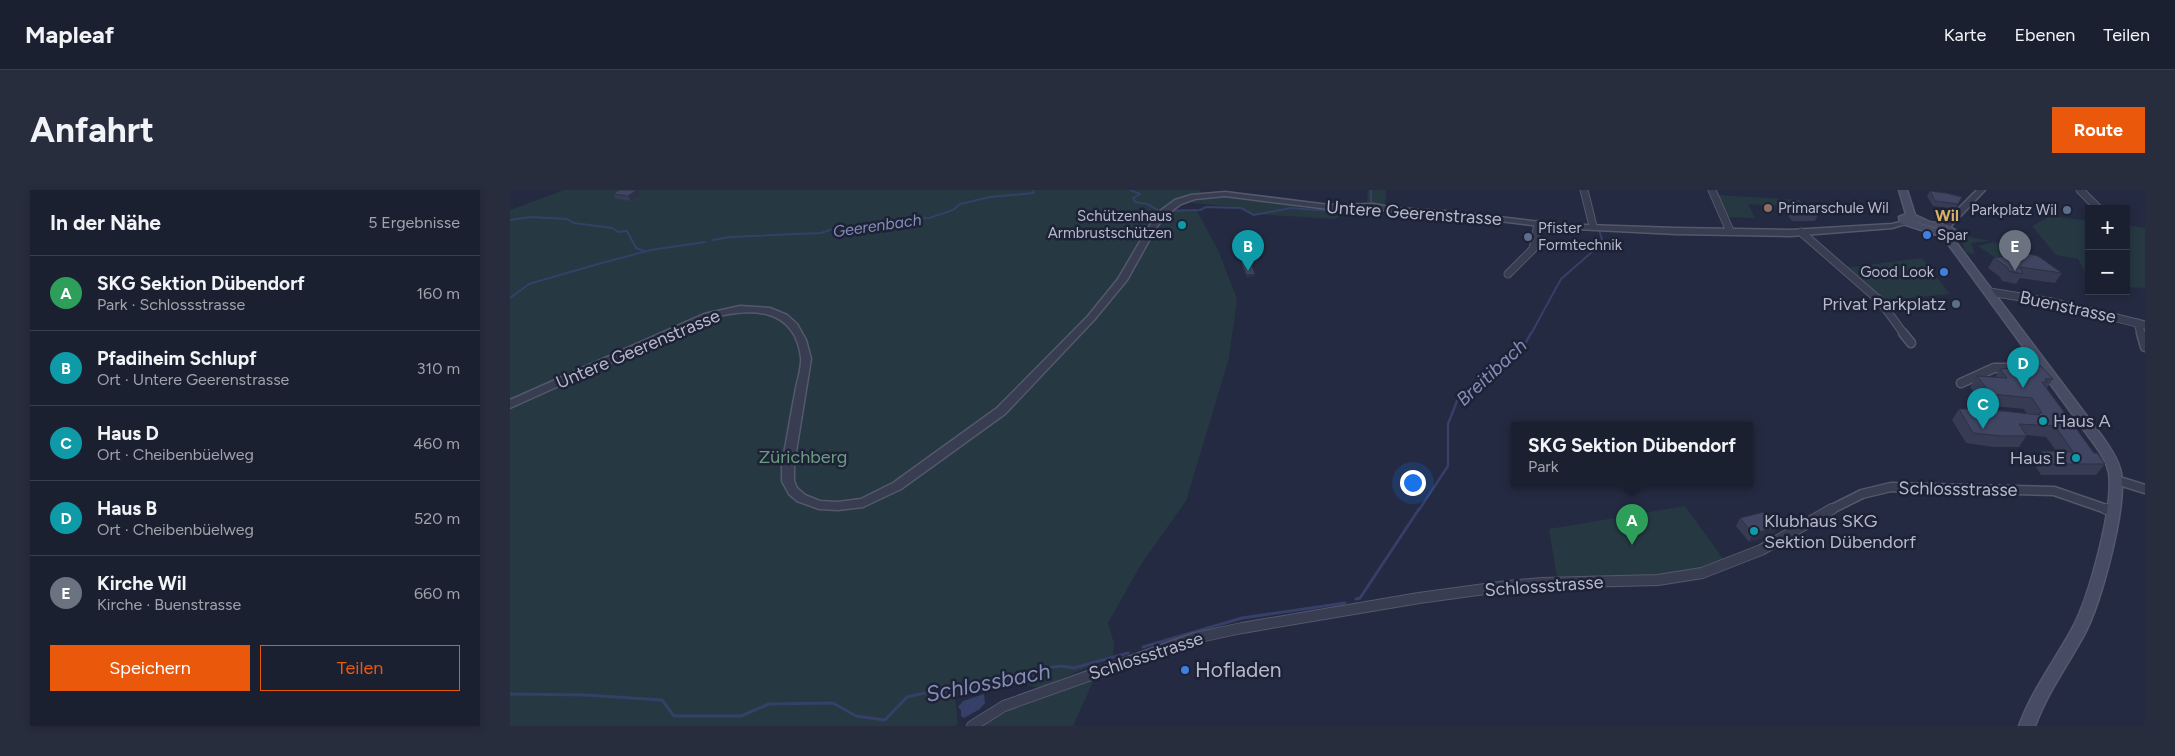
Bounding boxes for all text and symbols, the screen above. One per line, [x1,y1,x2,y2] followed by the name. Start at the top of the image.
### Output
[25,20,114,49] text: Mapleaf
[1944,24,1986,46] text: Karte
[2014,24,2075,46] text: Ebenen
[2103,24,2150,46] text: Teilen
[2052,107,2145,153] button: Route
[30,109,154,151] text: Anfahrt
[1325,196,1503,230] street label: Untere Geerenstrasse
[1778,199,1889,217] place label: Primarschule Wil
[1971,201,2057,219] place label: Parkplatz Wil
[1762,202,1774,214] marker: Primarschule Wil
[2061,204,2073,216] marker: Parkplatz Wil
[2085,205,2130,295] map controls
[2085,205,2130,250] button: +
[1935,206,1959,225] district label: Wil
[1048,207,1172,242] place label: Schützenhaus Armbrustschützen
[50,210,161,235] text: In der Nähe
[832,210,923,241] water label: Geerenbach
[368,213,460,232] text: 5 Ergebnisse
[1176,219,1188,231] marker: Schützenhaus Armbrustschützen
[1538,219,1623,254] place label: Pfister Formtechnik
[1937,226,1968,244] place label: Spar
[1921,229,1933,241] marker: Spar
[1232,230,1264,271] pin: B
[1999,230,2031,271] pin: E
[1522,231,1534,243] marker: Pfister Formtechnik
[2085,250,2130,295] button: −
[1860,263,1935,281] place label: Good Look
[1938,266,1950,278] marker: Good Look
[97,272,305,295] text: SKG Sektion Dübendorf
[60,284,72,303] text: A
[417,284,460,303] text: 160 m
[2018,286,2118,328] street label: Buenstrasse
[1822,293,1946,315] place label: Privat Parkplatz
[97,295,245,314] text: Park · Schlossstrasse
[1950,298,1962,310] marker: Privat Parkplatz
[553,304,723,394] street label: Untere Geerenstrasse
[1451,334,1532,411] water label: Breitibach
[97,347,257,370] text: Pfadiheim Schlupf
[2007,347,2039,388] pin: D
[61,359,71,378] text: B
[417,359,460,378] text: 310 m
[97,370,289,389] text: Ort · Untere Geerenstrasse
[1967,388,1999,429] pin: C
[2053,410,2111,432] place label: Haus A
[2037,415,2049,427] marker: Haus A
[97,422,159,445] text: Haus D
[1511,422,1753,487] popup
[60,434,72,453] text: C
[413,434,460,453] text: 460 m
[1528,434,1736,457] text: SKG Sektion Dübendorf
[97,445,254,464] text: Ort · Cheibenbüelweg
[759,446,847,468] park label: Zürichberg
[2010,447,2066,469] place label: Haus E
[2070,452,2082,464] marker: Haus E
[1528,457,1559,476] text: Park
[1400,470,1426,496] your location
[1898,477,2018,501] street label: Schlossstrasse
[97,497,157,520] text: Haus B
[1616,504,1648,545] pin: A
[60,509,72,528] text: D
[414,509,460,528] text: 520 m
[1764,510,1916,553] place label: Klubhaus SKG Sektion Dübendorf
[97,520,254,539] text: Ort · Cheibenbüelweg
[1748,525,1760,537] marker: Klubhaus SKG Sektion Dübendorf
[1484,571,1604,601] street label: Schlossstrasse
[97,572,186,595] text: Kirche Wil
[61,584,71,603] text: E
[414,584,460,603] text: 660 m
[97,595,241,614] text: Kirche · Buenstrasse
[1086,627,1206,685] street label: Schlossstrasse
[50,645,250,691] button: Speichern
[260,645,460,691] button: Teilen
[924,657,1053,708] water label: Schlossbach
[1195,657,1282,682] place label: Hofladen
[1179,664,1191,676] marker: Hofladen

